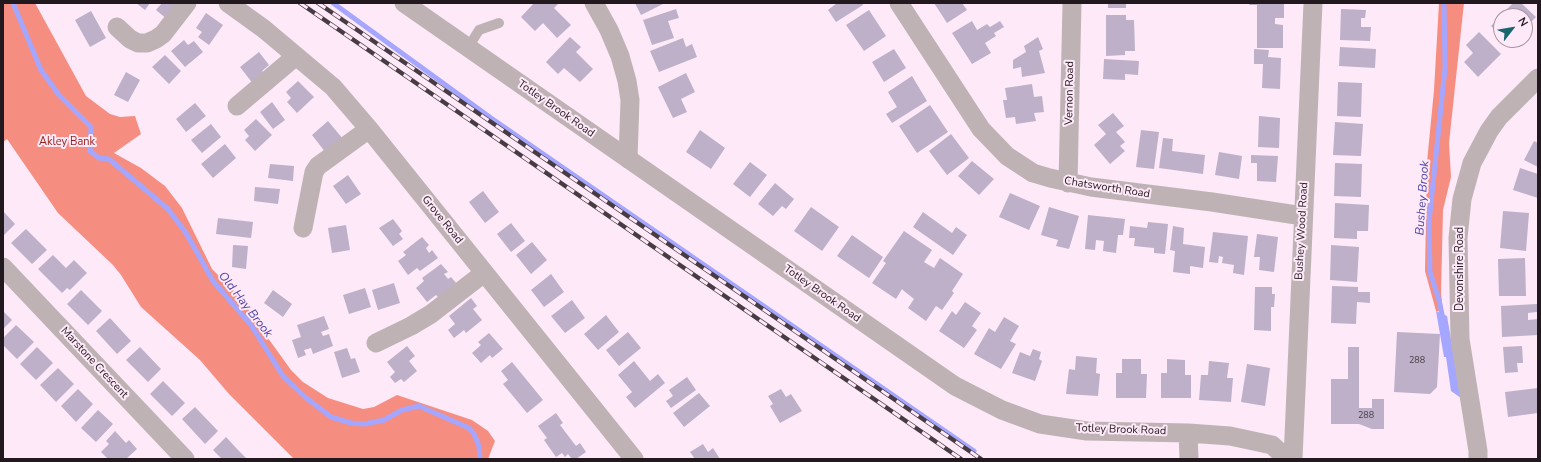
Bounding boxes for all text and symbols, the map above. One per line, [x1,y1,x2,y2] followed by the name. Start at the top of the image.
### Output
[1493,8,1533,48] north arrow
[1514,15,1531,29] text: N
[1063,61,1077,125] street label: Vernon Road
[515,78,597,140] street label: Totley Brook Road
[39,135,95,149] park label: Akley Bank
[1413,160,1433,236] water label: Bushey Brook
[1063,175,1151,201] street label: Chatsworth Road
[1293,182,1311,280] street label: Bushey Wood Road
[419,193,465,247] street label: Grove Road
[1453,227,1467,311] street label: Devonshire Road
[781,263,863,325] street label: Totley Brook Road
[215,269,275,341] water label: Old Hay Brook
[58,325,130,401] street label: Marstone Crescent
[1409,356,1425,366] house number: 288
[1358,411,1374,421] house number: 288
[1075,422,1167,438] street label: Totley Brook Road

